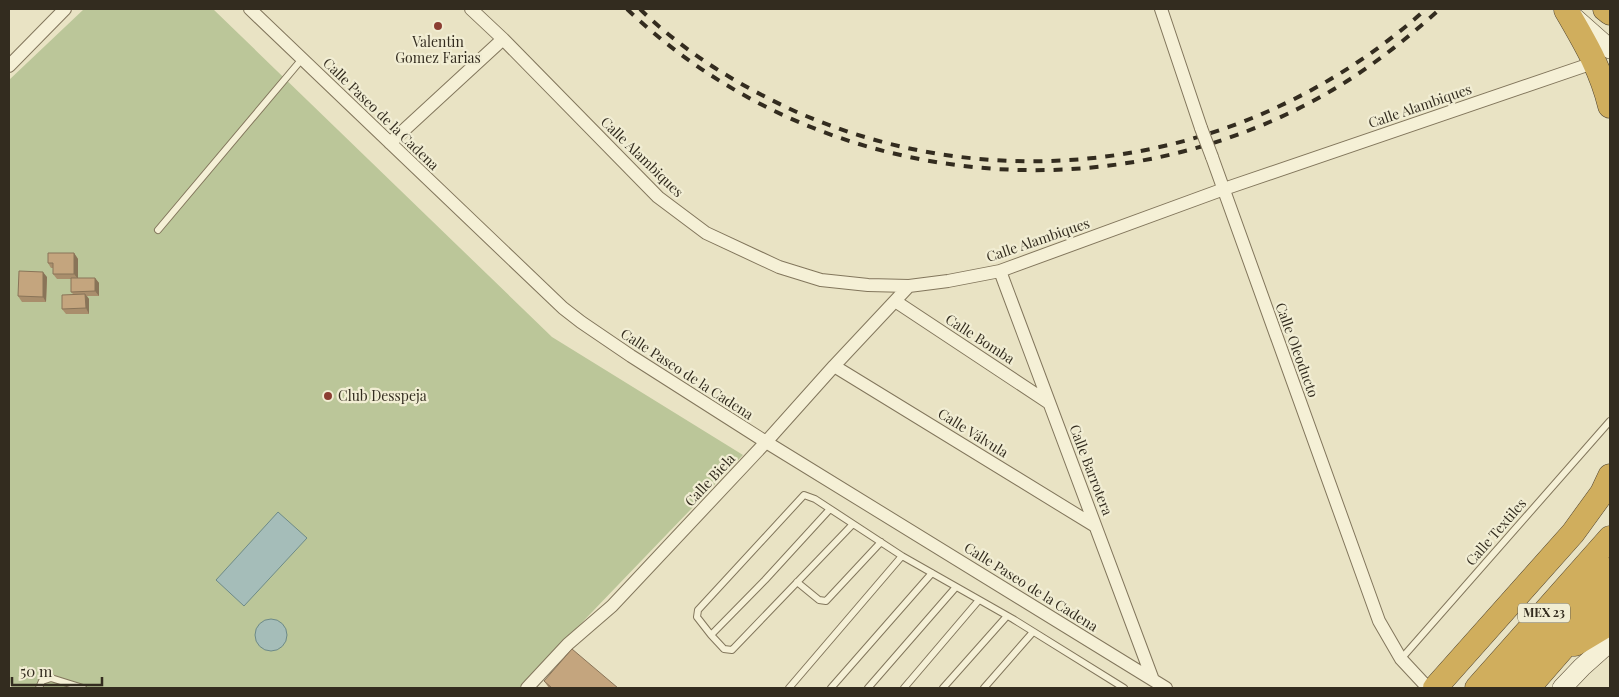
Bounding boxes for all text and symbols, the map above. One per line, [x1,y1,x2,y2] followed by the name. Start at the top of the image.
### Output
[432,20,444,32] marker: Valentin Gomez Farias
[395,32,481,67] place label: Valentin Gomez Farias
[319,53,443,174] street label: Calle Paseo de la Cadena
[1366,79,1474,132] street label: Calle Alambiques
[597,112,688,201] street label: Calle Alambiques
[984,213,1092,266] street label: Calle Alambiques
[1272,300,1324,400] street label: Calle Oleoducto
[942,309,1018,368] street label: Calle Bomba
[617,324,757,424] street label: Calle Paseo de la Cadena
[338,386,427,405] place label: Club Desspeja
[322,390,334,402] marker: Club Desspeja
[935,403,1012,462] street label: Calle Válvula
[1065,422,1118,518] street label: Calle Barrotera
[680,449,739,510] street label: Calle Biela
[1461,494,1530,569] street label: Calle Textiles
[961,538,1102,636] street label: Calle Paseo de la Cadena
[1518,604,1570,622] road number: MEX 23
[12,654,102,686] scale bar
[20,661,53,681] text: 50 m

